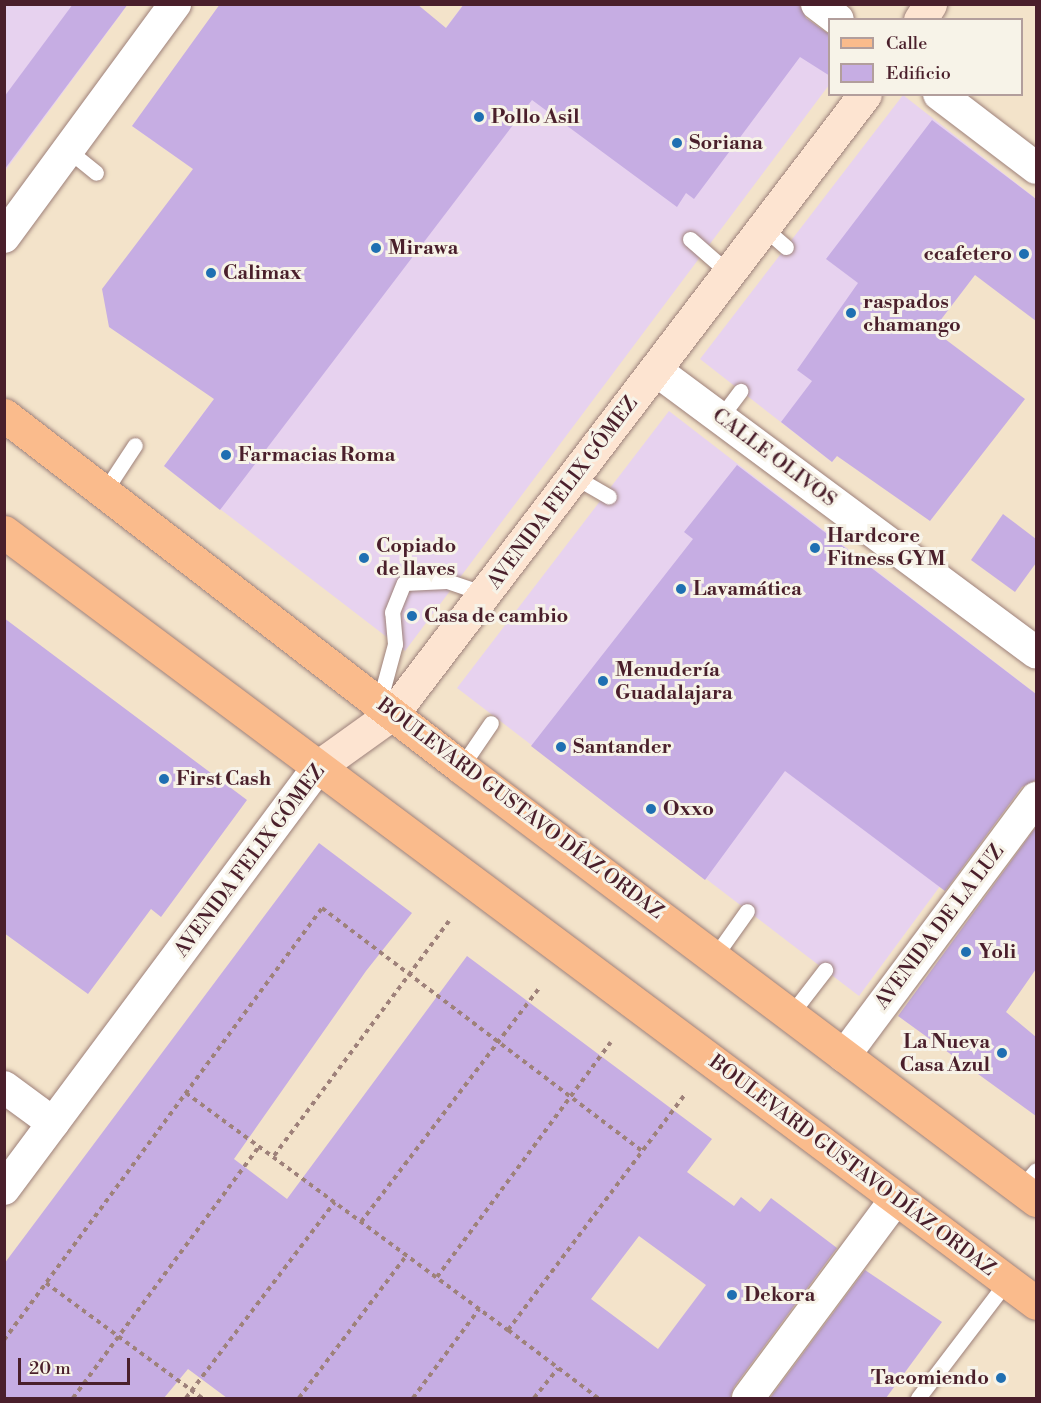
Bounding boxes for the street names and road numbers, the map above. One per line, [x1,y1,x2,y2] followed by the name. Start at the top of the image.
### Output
[483,392,643,594] street label: AVENIDA FELIX GÓMEZ
[707,404,841,512] street label: CALLE OLIVOS
[372,693,668,925] street label: BOULEVARD GUSTAVO DÍAZ ORDAZ
[170,760,330,962] street label: AVENIDA FELIX GÓMEZ
[870,840,1010,1014] street label: AVENIDA DE LA LUZ
[704,1050,1000,1282] street label: BOULEVARD GUSTAVO DÍAZ ORDAZ

